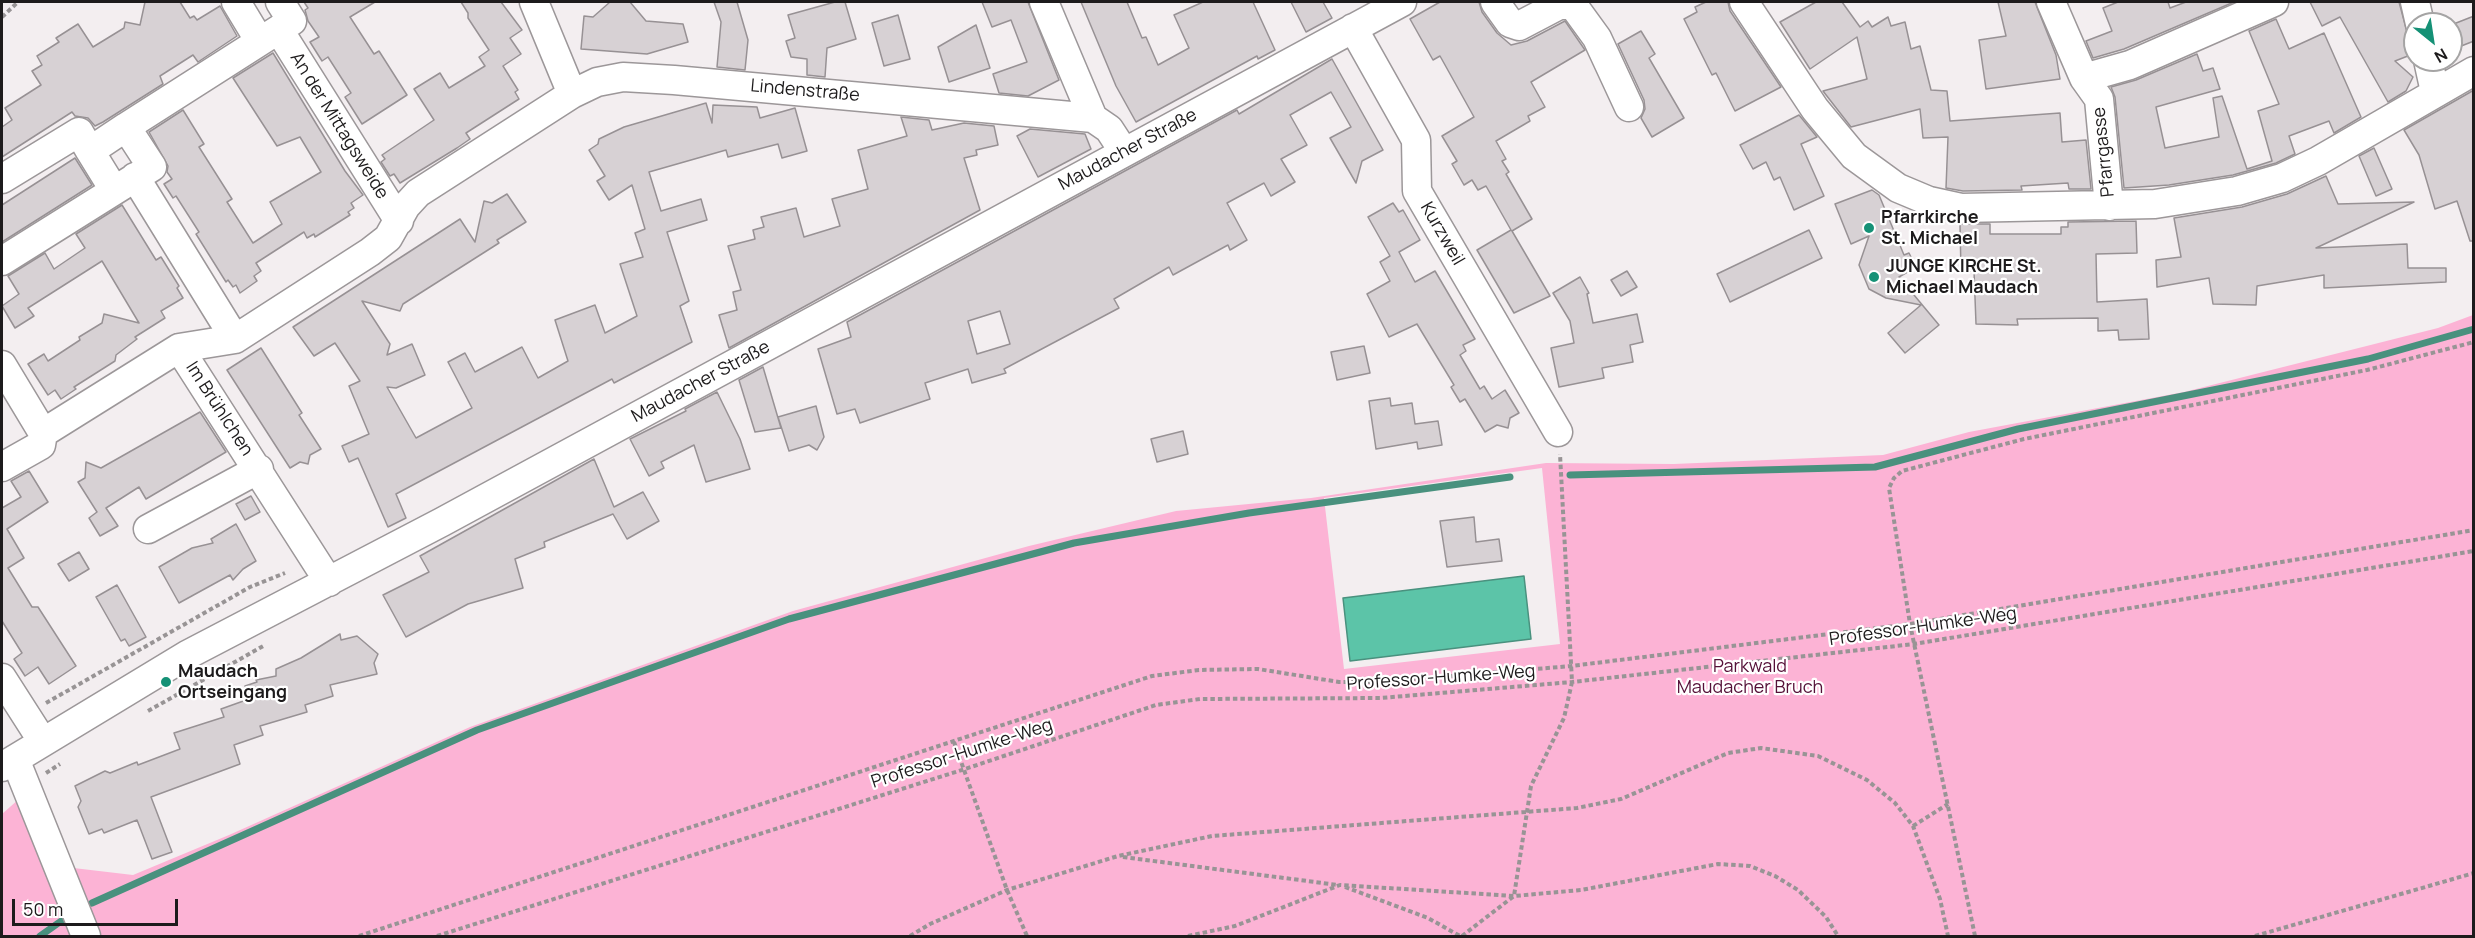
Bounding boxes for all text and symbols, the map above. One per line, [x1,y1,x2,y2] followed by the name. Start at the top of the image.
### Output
[2403,12,2463,72] north arrow
[2431,43,2451,68] text: N
[285,49,393,203] street label: An der Mittagsweide
[749,75,861,107] street label: Lindenstraße
[1055,104,1201,196] street label: Maudacher Straße
[2089,106,2119,198] street label: Pfarrgasse
[1415,199,1469,269] street label: Kurzweil
[1881,207,1979,250] place label: Pfarrkirche St. Michael
[1862,221,1876,235] marker: Pfarrkirche St. Michael
[1886,256,2042,298] place label: JUNGE KIRCHE St. Michael Maudach
[1867,270,1881,284] marker: JUNGE KIRCHE St. Michael Maudach
[628,336,774,428] street label: Maudacher Straße
[181,358,257,460] street label: Im Brühlchen
[1828,603,2018,651] street label: Professor-Humke-Weg
[1677,656,1823,698] park label: Parkwald Maudacher Bruch
[178,661,287,704] place label: Maudach Ortseingang
[1346,661,1536,695] street label: Professor-Humke-Weg
[159,675,173,689] marker: Maudach Ortseingang
[869,714,1055,794] street label: Professor-Humke-Weg
[15,887,182,925] scale bar
[23,897,63,921] text: 50 m

